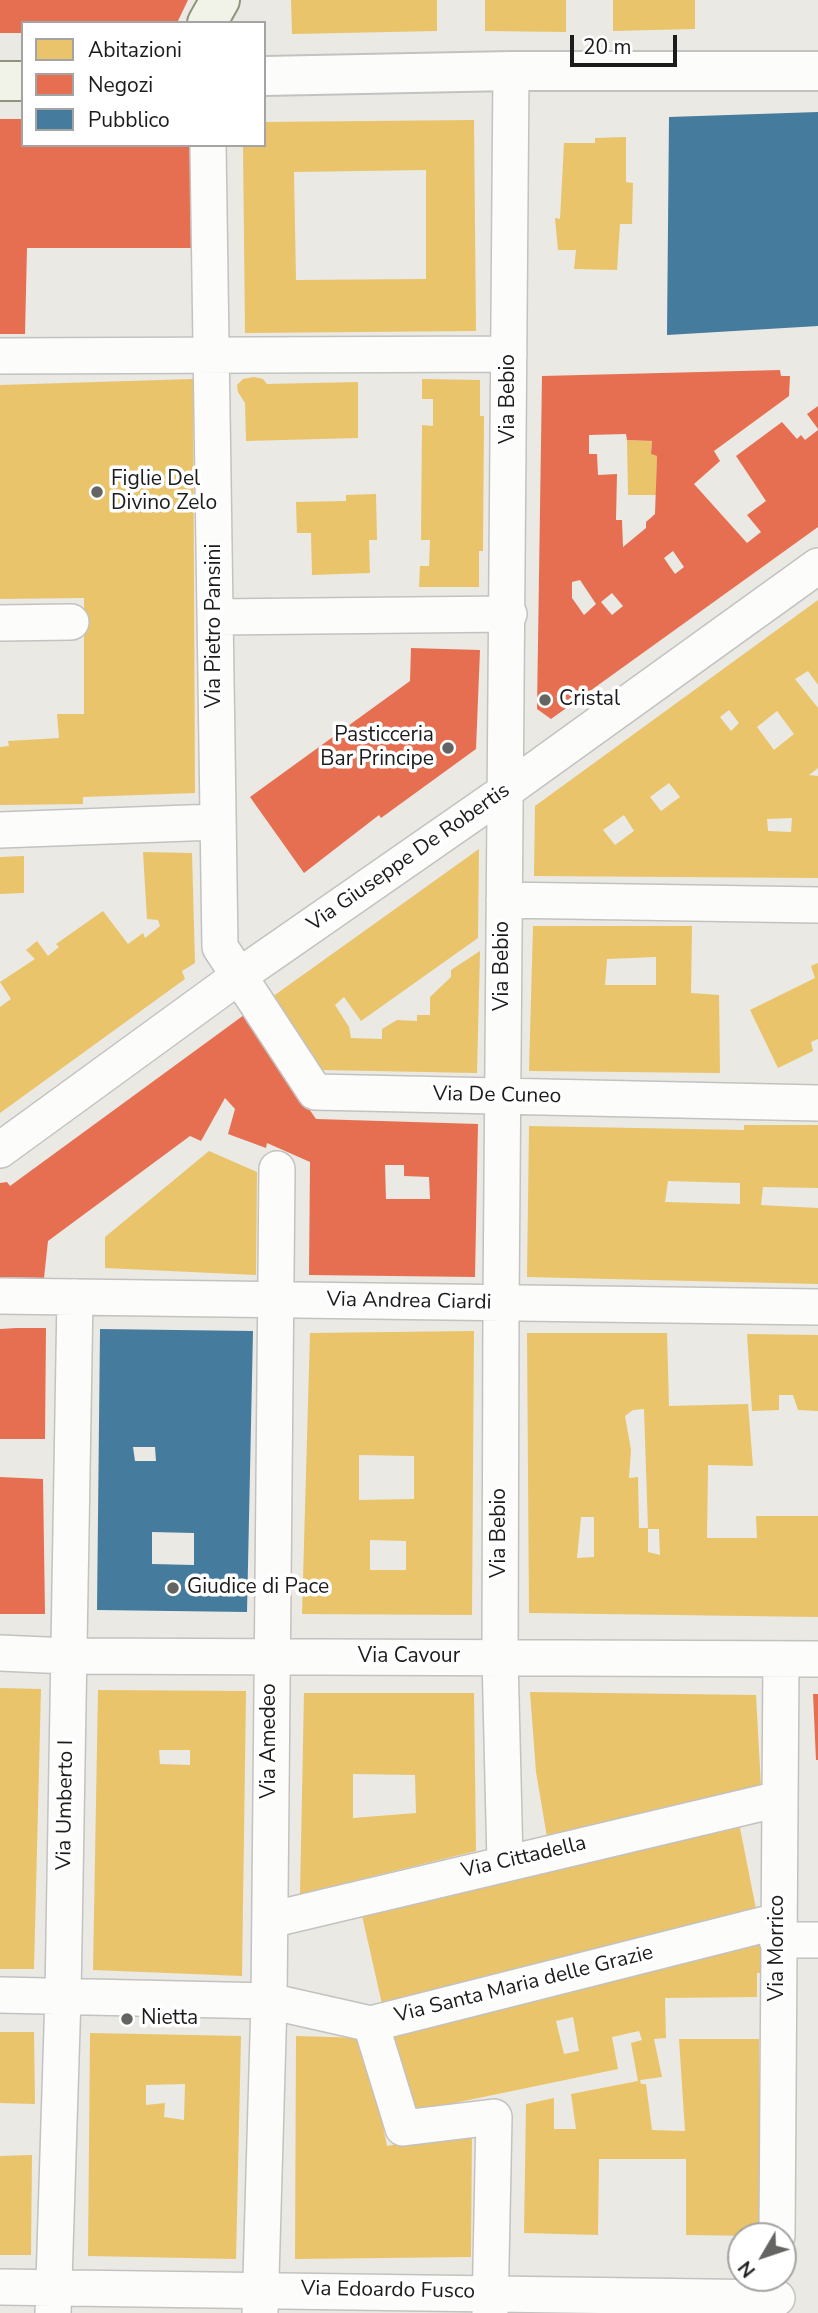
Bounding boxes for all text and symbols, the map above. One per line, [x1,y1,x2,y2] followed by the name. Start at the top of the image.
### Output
[21,21,266,147] legend
[573,21,680,65] scale bar
[583,33,632,61] text: 20 m
[88,36,182,64] text: Abitazioni
[88,71,153,99] text: Negozi
[88,106,170,134] text: Pubblico
[496,354,522,444] street label: Via Bebio
[111,467,217,517] place label: Figlie Del Divino Zelo
[89,484,105,500] marker: Figlie Del Divino Zelo
[202,544,228,708] street label: Via Pietro Pansini
[559,687,620,713] place label: Cristal
[537,692,553,708] marker: Cristal
[320,723,434,773] place label: Pasticceria Bar Principe
[440,740,456,756] marker: Pasticceria Bar Principe
[303,778,515,938] street label: Via Giuseppe De Robertis
[490,921,516,1011] street label: Via Bebio
[433,1082,561,1110] street label: Via De Cuneo
[326,1288,492,1316] street label: Via Andrea Ciardi
[487,1488,513,1578] street label: Via Bebio
[187,1575,329,1601] place label: Giudice di Pace
[165,1580,181,1596] marker: Giudice di Pace
[358,1644,460,1670] street label: Via Cavour
[257,1683,283,1799] street label: Via Amedeo
[52,1740,80,1870] street label: Via Umberto I
[459,1831,589,1885] street label: Via Cittadella
[765,1895,791,2001] street label: Via Morrico
[392,1941,656,2029] street label: Via Santa Maria delle Grazie
[141,2006,198,2032] place label: Nietta
[119,2011,135,2027] marker: Nietta
[727,2222,797,2292] north arrow
[733,2255,762,2283] text: N
[301,2277,475,2305] street label: Via Edoardo Fusco

